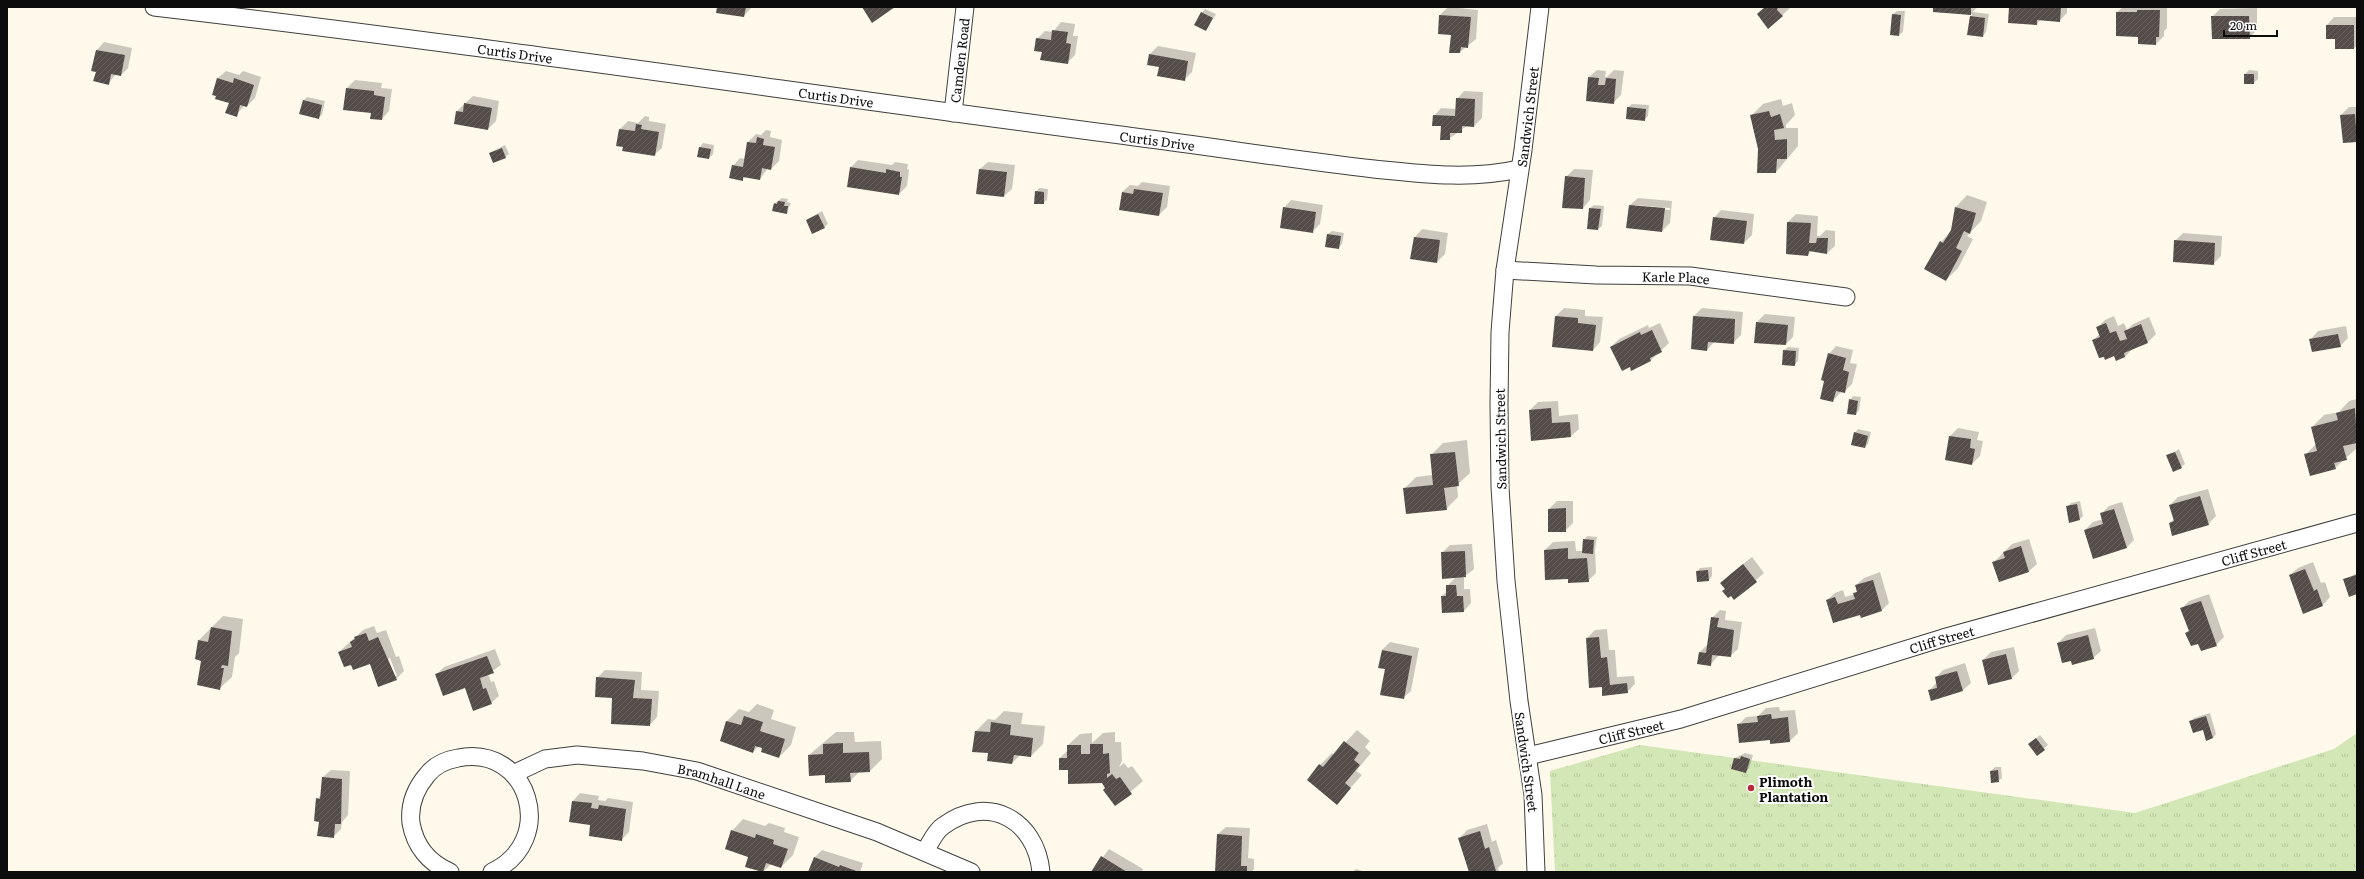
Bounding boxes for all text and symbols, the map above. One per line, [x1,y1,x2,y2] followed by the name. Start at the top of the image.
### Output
[2224,12,2277,38] scale bar
[2230,16,2257,34] text: 20 m
[945,17,973,104] street label: Camden Road
[476,38,554,67] street label: Curtis Drive
[1511,65,1542,168] street label: Sandwich Street
[797,82,875,111] street label: Curtis Drive
[1118,126,1196,154] street label: Curtis Drive
[1642,266,1711,288] street label: Karle Place
[1490,388,1510,490] street label: Sandwich Street
[2219,533,2289,570] street label: Cliff Street
[1907,620,1977,657] street label: Cliff Street
[1511,711,1544,814] street label: Sandwich Street
[1596,714,1666,748] street label: Cliff Street
[676,758,769,803] street label: Bramhall Lane
[1759,772,1828,806] place label: Plimoth Plantation
[1746,783,1756,793] marker: Plimoth Plantation

